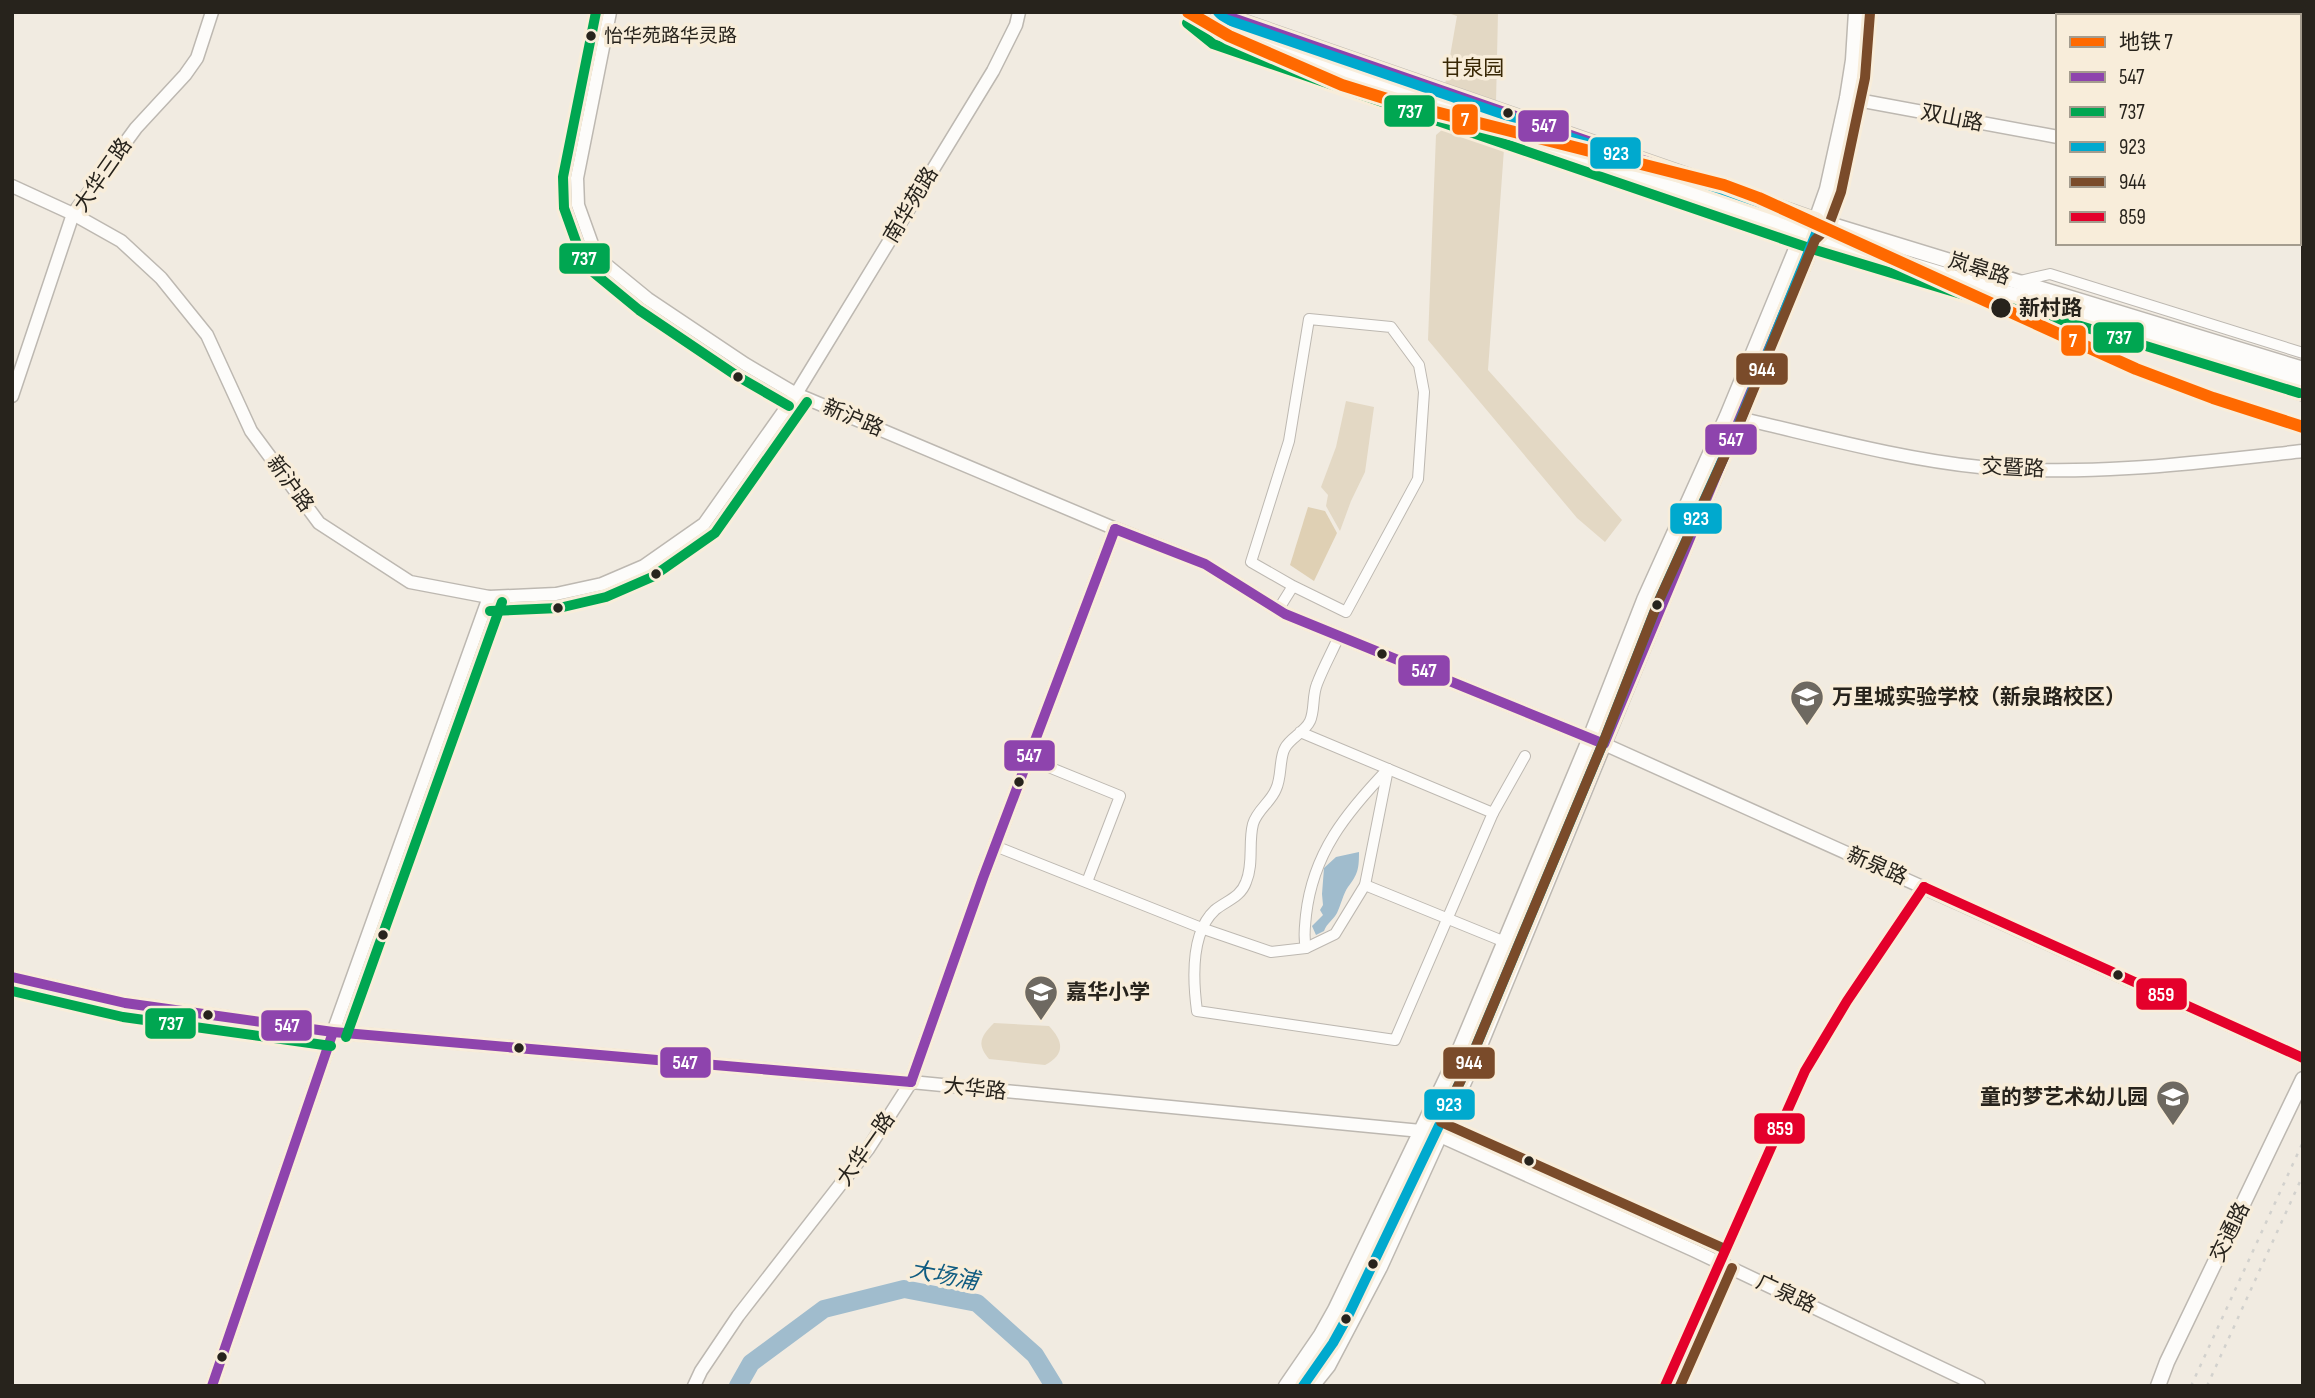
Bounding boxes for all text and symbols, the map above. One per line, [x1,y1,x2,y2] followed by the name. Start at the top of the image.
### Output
[2056,14,2301,245] legend
[604,25,737,48] place label: 怡华苑路华灵路
[584,29,598,43] marker: 怡华苑路华灵路
[2119,30,2173,55] text: 地铁 7
[1442,56,1505,81] park label: 甘泉园
[2119,65,2145,90] text: 547
[1383,94,1436,128] line badge: 737
[1919,100,1985,136] street label: 双山路
[2119,100,2145,125] text: 737
[1397,101,1423,124] text: 737
[1451,103,1479,136] line badge: 7
[1501,106,1515,120] unlabelled marker
[1461,109,1470,132] text: 7
[1517,109,1570,143] line badge: 547
[1531,115,1557,138] text: 547
[69,133,137,217] street label: 大华三路
[2119,135,2146,160] text: 923
[1589,136,1642,170] line badge: 923
[1603,143,1629,166] text: 923
[879,163,943,247] street label: 南华苑路
[2119,170,2146,195] text: 944
[2119,205,2146,230] text: 859
[558,242,611,275] line badge: 737
[571,248,597,271] text: 737
[1945,248,2013,290] street label: 岚皋路
[1989,296,2013,320] marker: 新村路
[2019,296,2082,321] place label: 新村路
[2092,321,2145,354] line badge: 737
[2060,324,2087,357] line badge: 7
[2106,327,2132,350] text: 737
[2069,330,2078,353] text: 7
[1735,352,1789,386] line badge: 944
[1749,359,1776,382] text: 944
[731,370,745,384] unlabelled marker
[819,394,887,442] street label: 新沪路
[1704,423,1758,456] line badge: 547
[1718,429,1744,452] text: 547
[261,451,319,517] street label: 新沪路
[1981,454,2045,482] street label: 交暨路
[1669,502,1723,535] line badge: 923
[1683,508,1709,531] text: 923
[649,567,663,581] unlabelled marker
[1650,598,1664,612] unlabelled marker
[551,601,565,615] unlabelled marker
[1375,647,1389,661] unlabelled marker
[1397,654,1451,687] line badge: 547
[1411,660,1437,683] text: 547
[1788,678,1826,727] school or university icon: 万里城实验学校（新泉路校区）
[1832,685,2126,710] place label: 万里城实验学校（新泉路校区）
[1003,739,1056,772] line badge: 547
[1016,745,1042,768] text: 547
[1012,775,1026,789] unlabelled marker
[1843,842,1911,890] street label: 新泉路
[376,928,390,942] unlabelled marker
[2111,968,2125,982] unlabelled marker
[1022,973,1060,1022] school or university icon: 嘉华小学
[2135,977,2188,1011] line badge: 859
[1066,980,1150,1005] place label: 嘉华小学
[2148,984,2174,1007] text: 859
[144,1007,197,1040] line badge: 737
[201,1008,215,1022] unlabelled marker
[260,1009,313,1042] line badge: 547
[158,1013,184,1036] text: 737
[274,1015,300,1038] text: 547
[512,1041,526,1055] unlabelled marker
[659,1046,712,1079] line badge: 547
[1442,1046,1496,1080] line badge: 944
[672,1052,698,1075] text: 547
[1456,1052,1483,1075] text: 944
[942,1073,1008,1105] street label: 大华路
[2154,1078,2192,1127] school or university icon: 童的梦艺术幼儿园
[1980,1085,2148,1110] place label: 童的梦艺术幼儿园
[1423,1088,1476,1121] line badge: 923
[1436,1094,1462,1117] text: 923
[832,1107,900,1191] street label: 大华一路
[1753,1112,1806,1145] line badge: 859
[1767,1118,1793,1141] text: 859
[1522,1154,1536,1168] unlabelled marker
[2205,1198,2255,1266] street label: 交通路
[907,1256,984,1297] water label: 大场浦
[1366,1257,1380,1271] unlabelled marker
[1752,1269,1820,1319] street label: 广泉路
[1339,1312,1353,1326] unlabelled marker
[215,1350,229,1364] unlabelled marker

